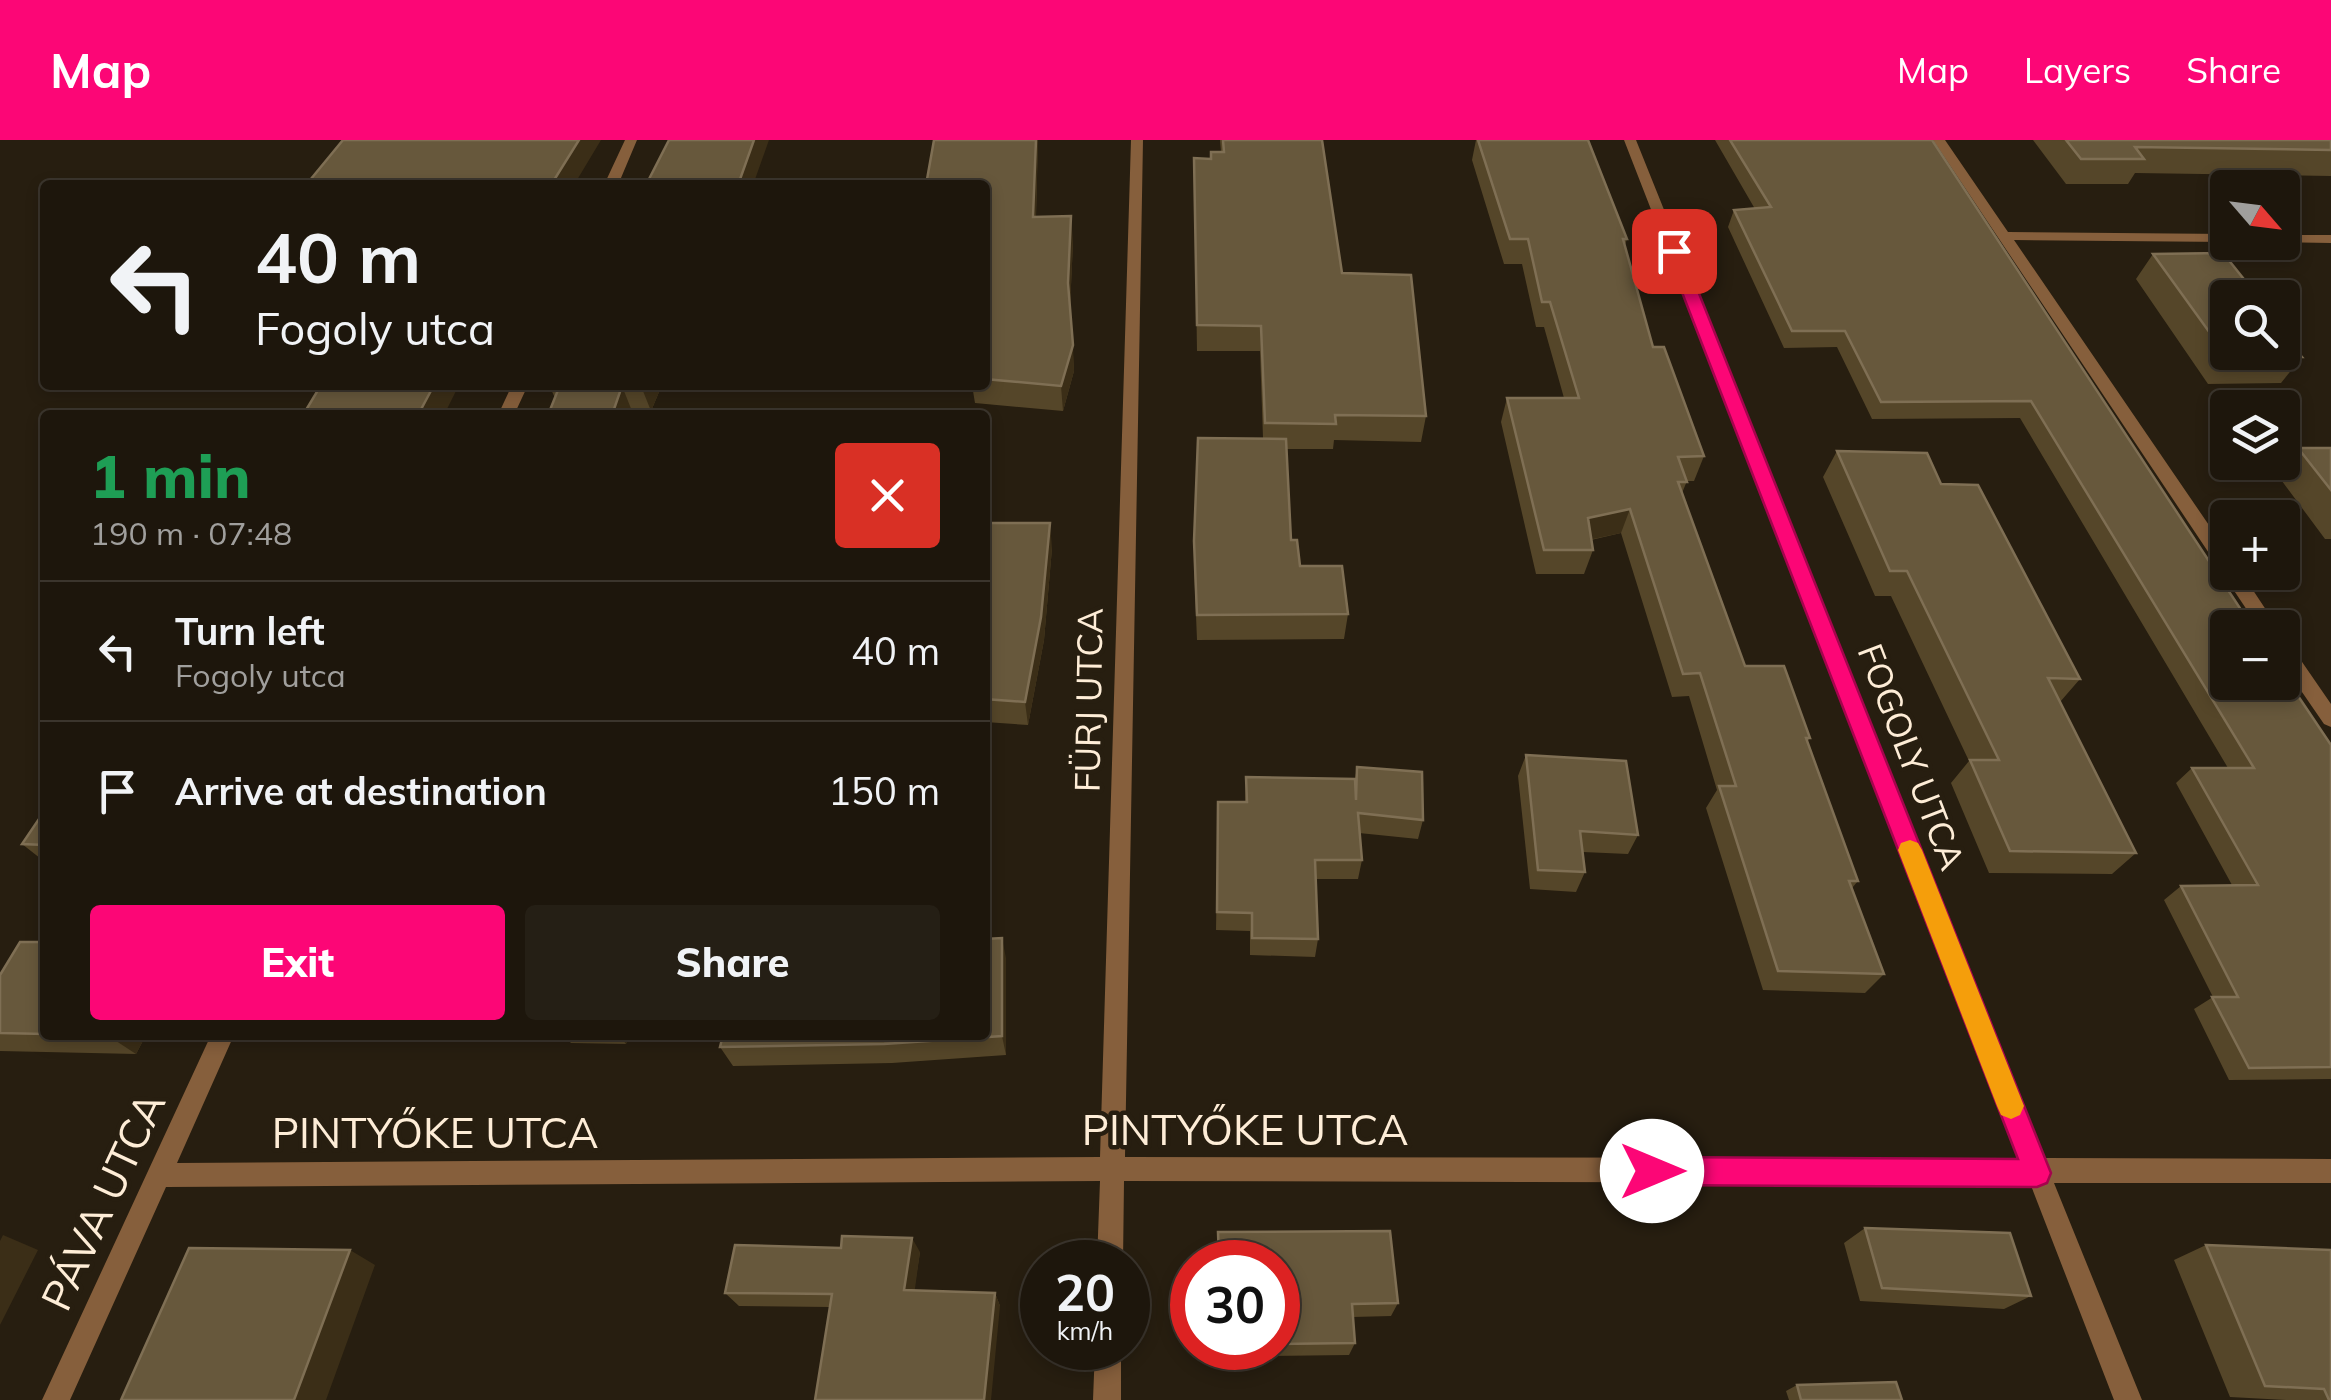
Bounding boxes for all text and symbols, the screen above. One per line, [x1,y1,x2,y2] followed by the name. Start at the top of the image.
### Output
[50,40,151,100] text: Map
[1897,48,1969,92] text: Map
[2024,48,2131,92] text: Layers
[2186,48,2281,92] text: Share
[2210,170,2300,260] north arrow
[2210,170,2300,700] map controls
[1632,209,1717,294] pin
[255,213,421,301] text: 40 m
[90,220,220,350] icon: left
[1647,224,1702,279] icon: arrive
[2210,280,2300,370] button: search
[255,300,495,356] text: Fogoly utca
[2210,390,2300,480] button: layers
[90,438,251,513] text: 1 min
[835,443,940,548] button: close
[2210,500,2300,590] button: +
[90,513,292,553] text: 190 m · 07:48
[175,607,325,655] text: Turn left
[1064,607,1112,793] street label: FÜRJ UTCA
[2210,610,2300,700] button: −
[90,624,145,679] icon: left
[851,627,940,675] text: 40 m
[1849,638,1975,876] street label: FOGOLY UTCA
[175,655,346,695] text: Fogoly utca
[90,764,145,819] icon: arrive
[175,767,547,815] text: Arrive at destination
[828,767,940,815] text: 150 m
[90,905,505,1020] button: Exit
[525,905,940,1020] button: Share
[29,1083,176,1318] street label: PÁVA UTCA
[1082,1103,1408,1156] street label: PINTYŐKE UTCA
[272,1106,598,1159] street label: PINTYŐKE UTCA
[1600,1119,1704,1223] position arrow
[1170,1240,1300,1370] speed limit sign: 30
[1055,1261,1115,1324] text: 20
[1057,1315,1113,1346] text: km/h

